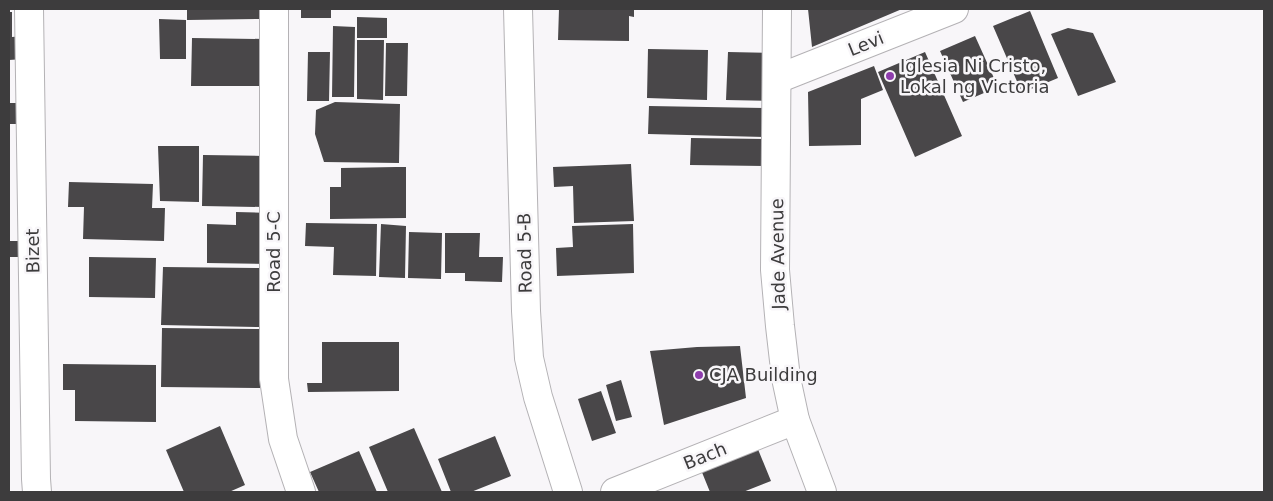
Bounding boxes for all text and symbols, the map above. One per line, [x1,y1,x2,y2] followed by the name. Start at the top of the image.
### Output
[845,27,887,60] street label: Levi
[900,55,1049,97] place label: Iglesia Ni Cristo, Lokal ng Victoria
[884,70,896,82] marker: Iglesia Ni Cristo, Lokal ng Victoria
[766,198,789,311] street label: Jade Avenue
[263,211,284,293] street label: Road 5-C
[513,213,536,293] street label: Road 5-B
[22,228,43,274] street label: Bizet
[709,364,818,385] place label: CJA Building
[693,369,705,381] marker: CJA Building
[680,437,729,474] street label: Bach

